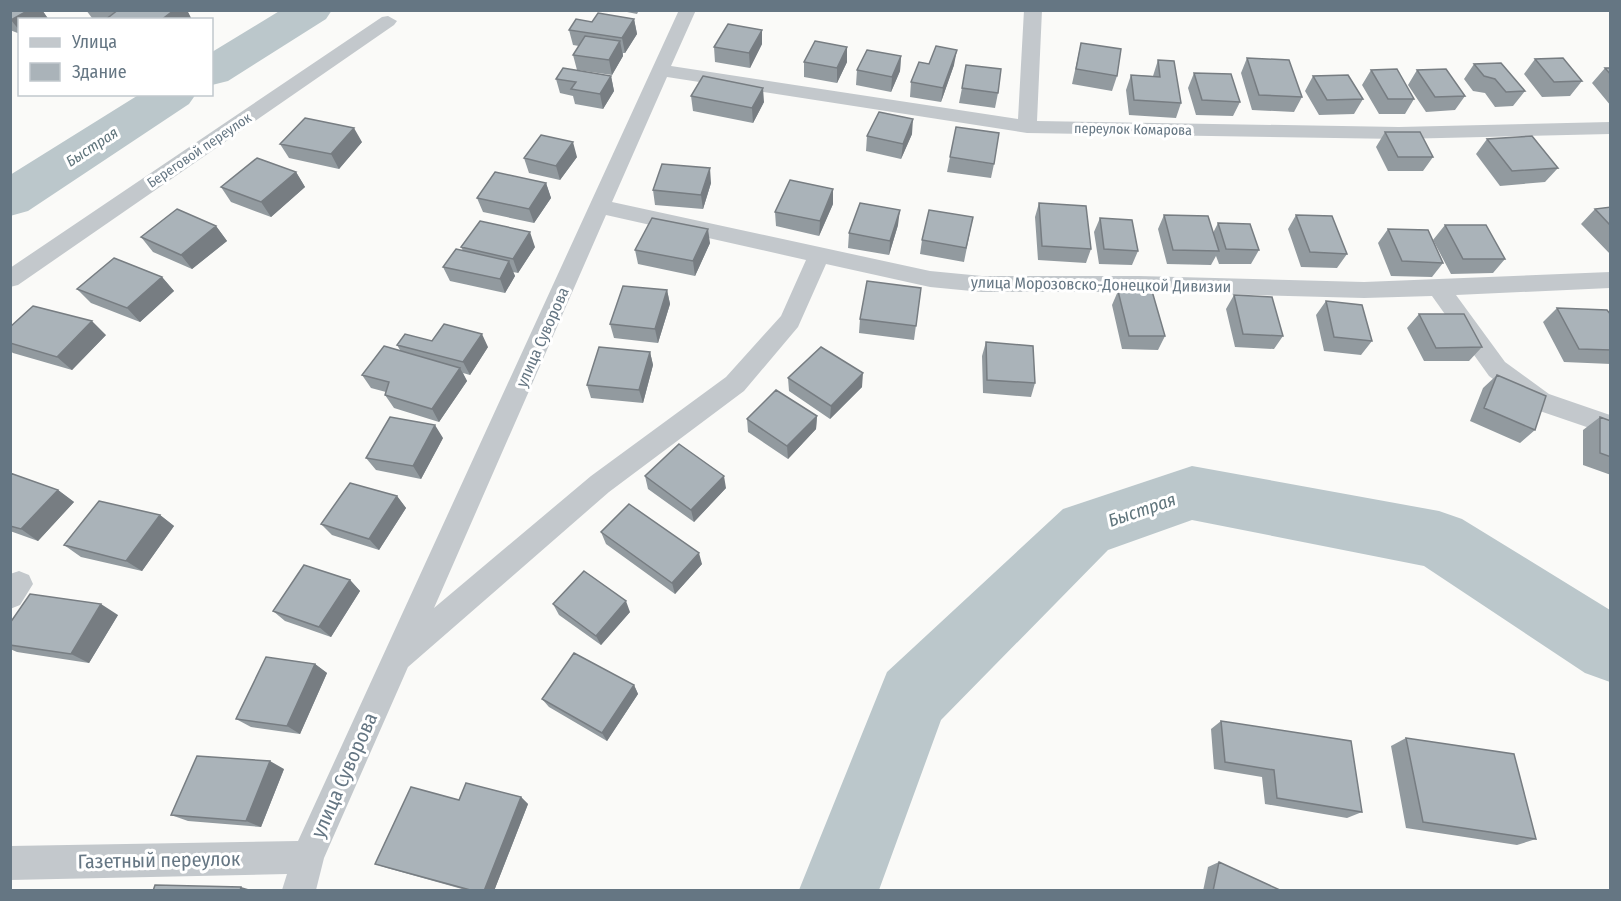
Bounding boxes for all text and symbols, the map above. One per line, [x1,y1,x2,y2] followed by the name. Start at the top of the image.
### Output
[18,18,213,96] legend
[71,31,117,53] text: Улица
[72,61,127,83] text: Здание
[144,109,255,192] street label: Береговой переулок
[1074,120,1192,139] street label: переулок Комарова
[63,124,121,170] water label: Быстрая
[971,273,1231,296] street label: улица Морозовско-Донецкой Дивизии
[512,284,573,390] street label: улица Суворова
[1105,488,1179,532] water label: Быстрая
[306,709,382,841] street label: улица Суворова
[78,847,241,873] street label: Газетный переулок

